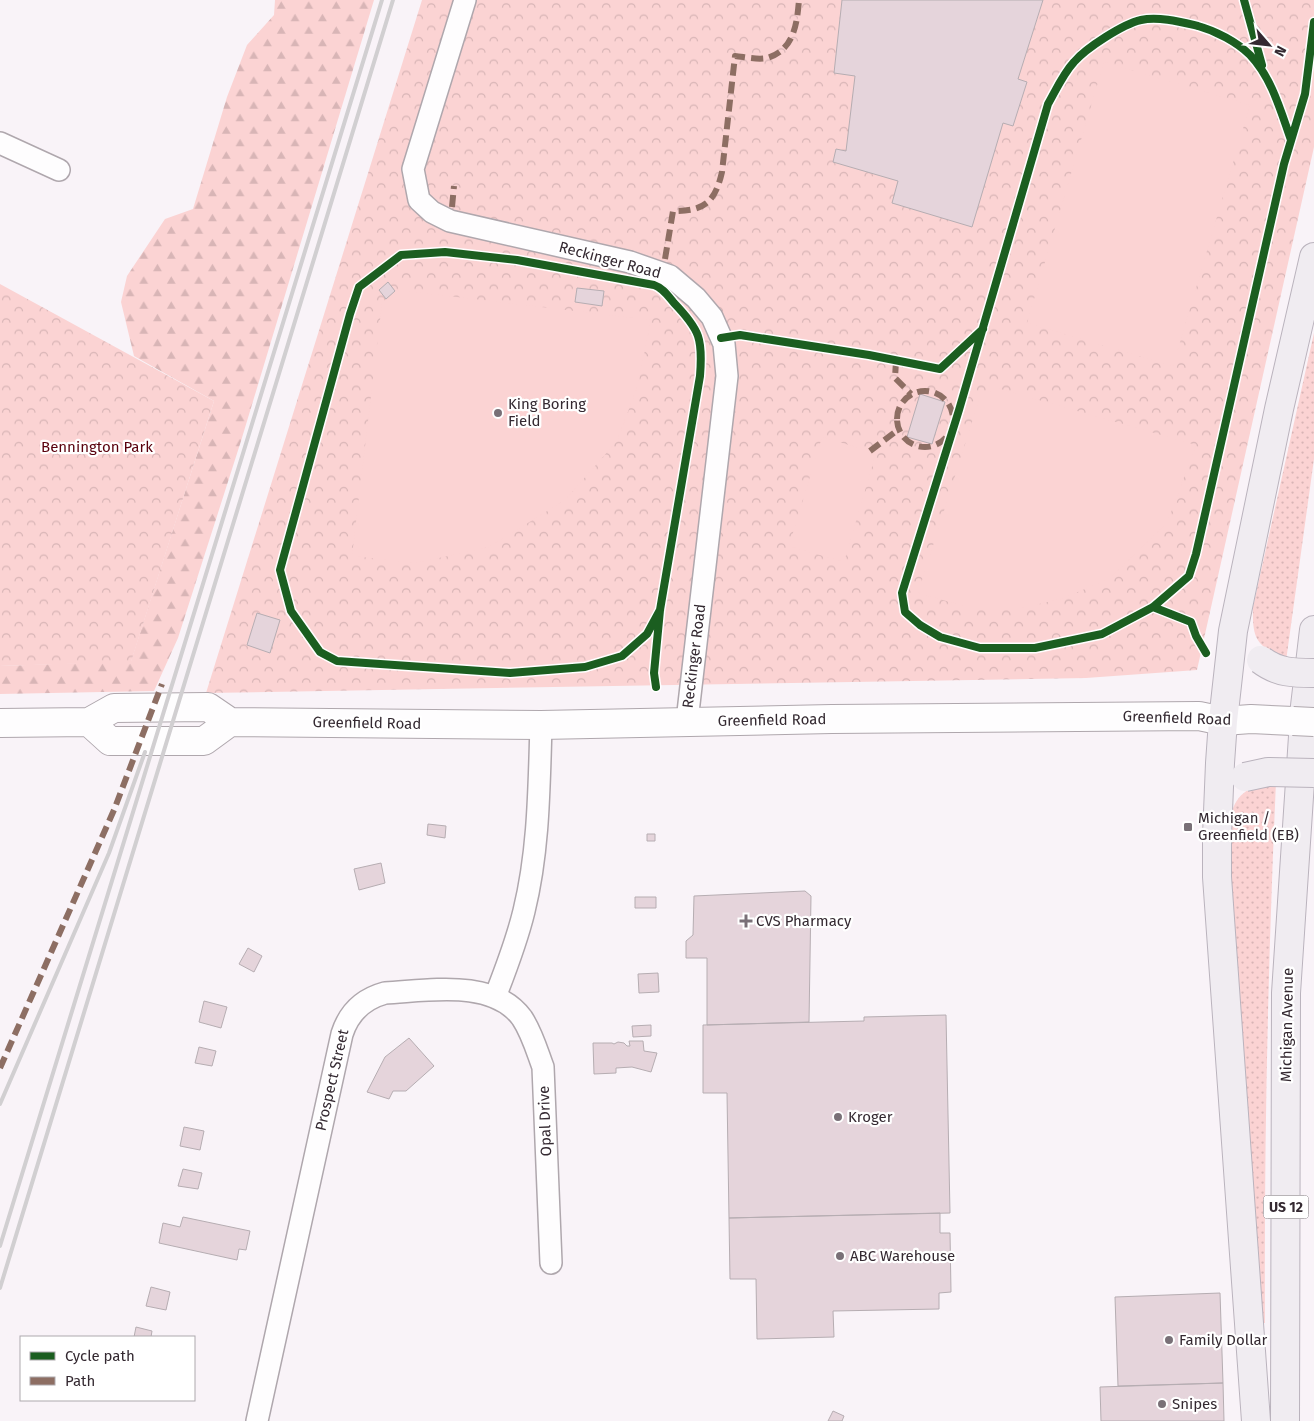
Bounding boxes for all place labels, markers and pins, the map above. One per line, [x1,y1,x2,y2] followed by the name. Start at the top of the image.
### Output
[508,395,586,430] place label: King Boring Field
[492,407,504,419] marker: King Boring Field
[1198,809,1299,844] place label: Michigan / Greenfield (EB)
[1182,821,1194,833] marker: Michigan / Greenfield (EB)
[756,912,852,930] place label: CVS Pharmacy
[740,915,752,927] marker: CVS Pharmacy
[848,1108,893,1126] place label: Kroger
[832,1111,844,1123] marker: Kroger
[850,1247,955,1265] place label: ABC Warehouse
[834,1250,846,1262] marker: ABC Warehouse
[1179,1331,1268,1349] place label: Family Dollar
[1163,1334,1175,1346] marker: Family Dollar
[1172,1395,1217,1413] place label: Snipes
[1156,1398,1168,1410] marker: Snipes

